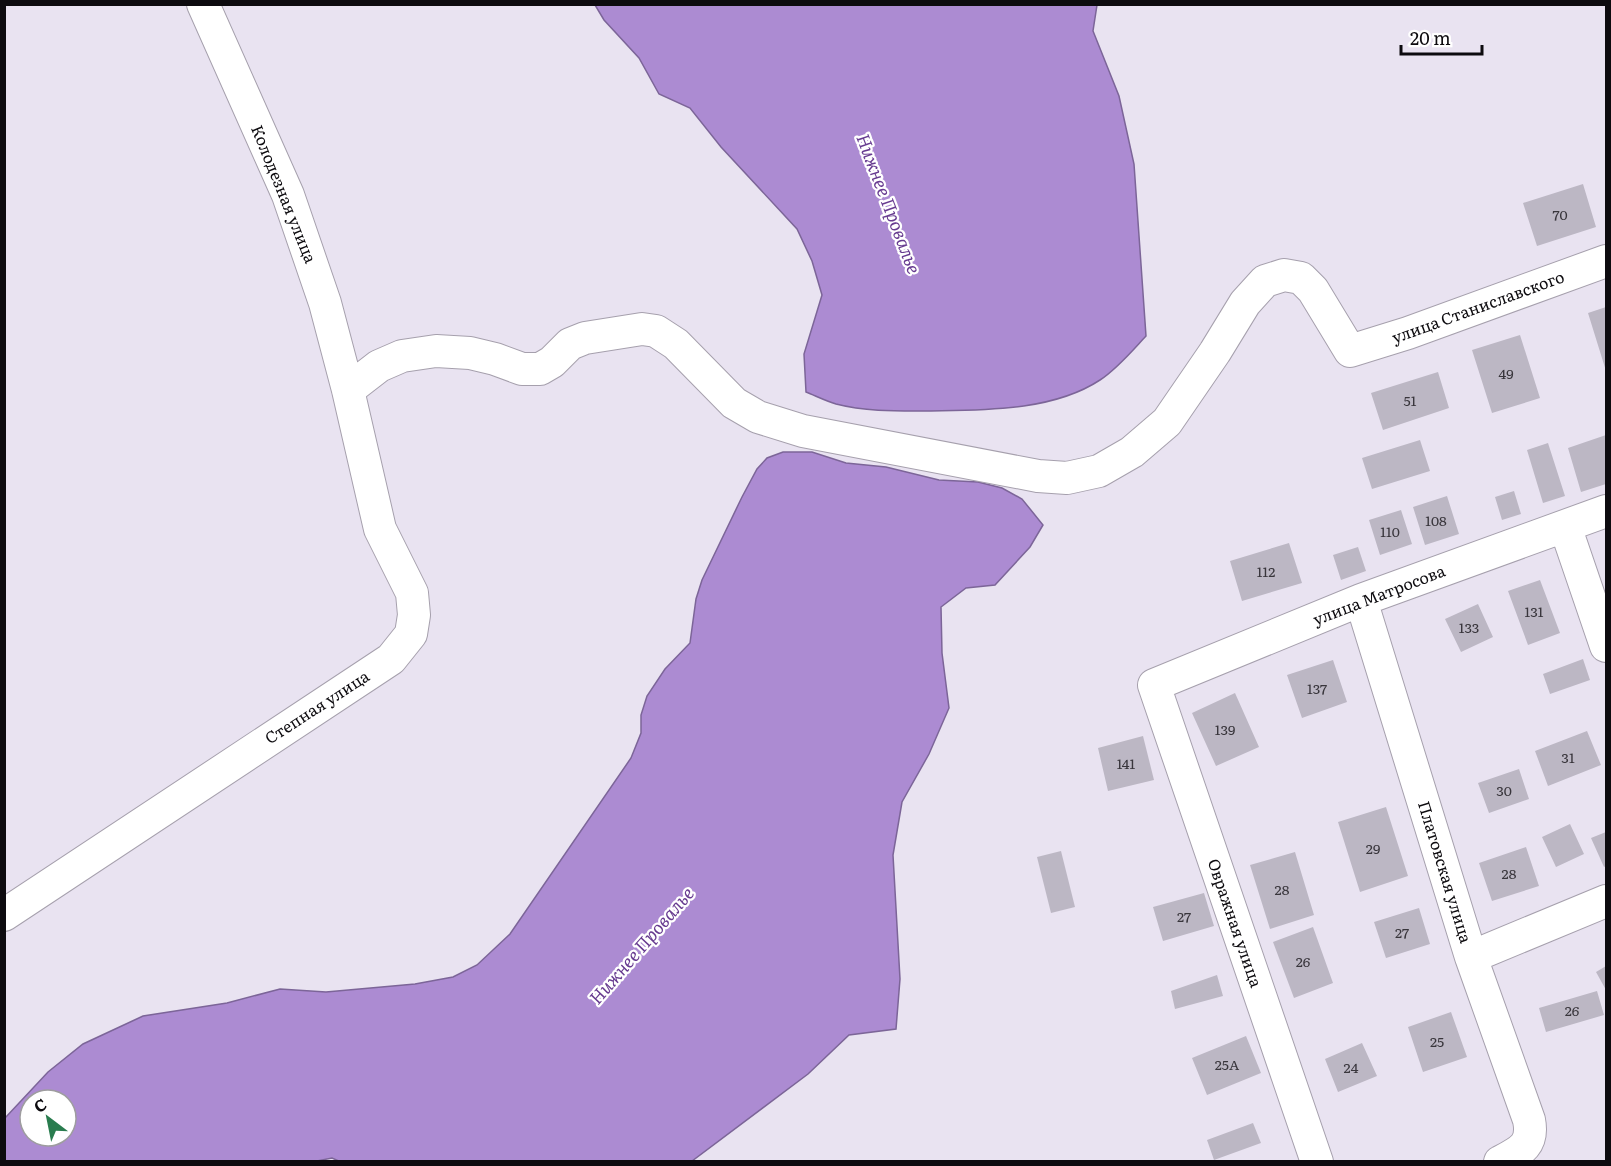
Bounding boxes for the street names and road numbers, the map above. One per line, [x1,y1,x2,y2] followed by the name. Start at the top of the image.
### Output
[246,121,324,267] street label: Колодезная улица
[1388,264,1567,348] street label: улица Станиславского
[1309,558,1449,630] street label: улица Матросова
[259,663,374,749] street label: Степная улица
[1413,798,1479,946] street label: Платовская улица
[1203,855,1269,991] street label: Овражная улица

